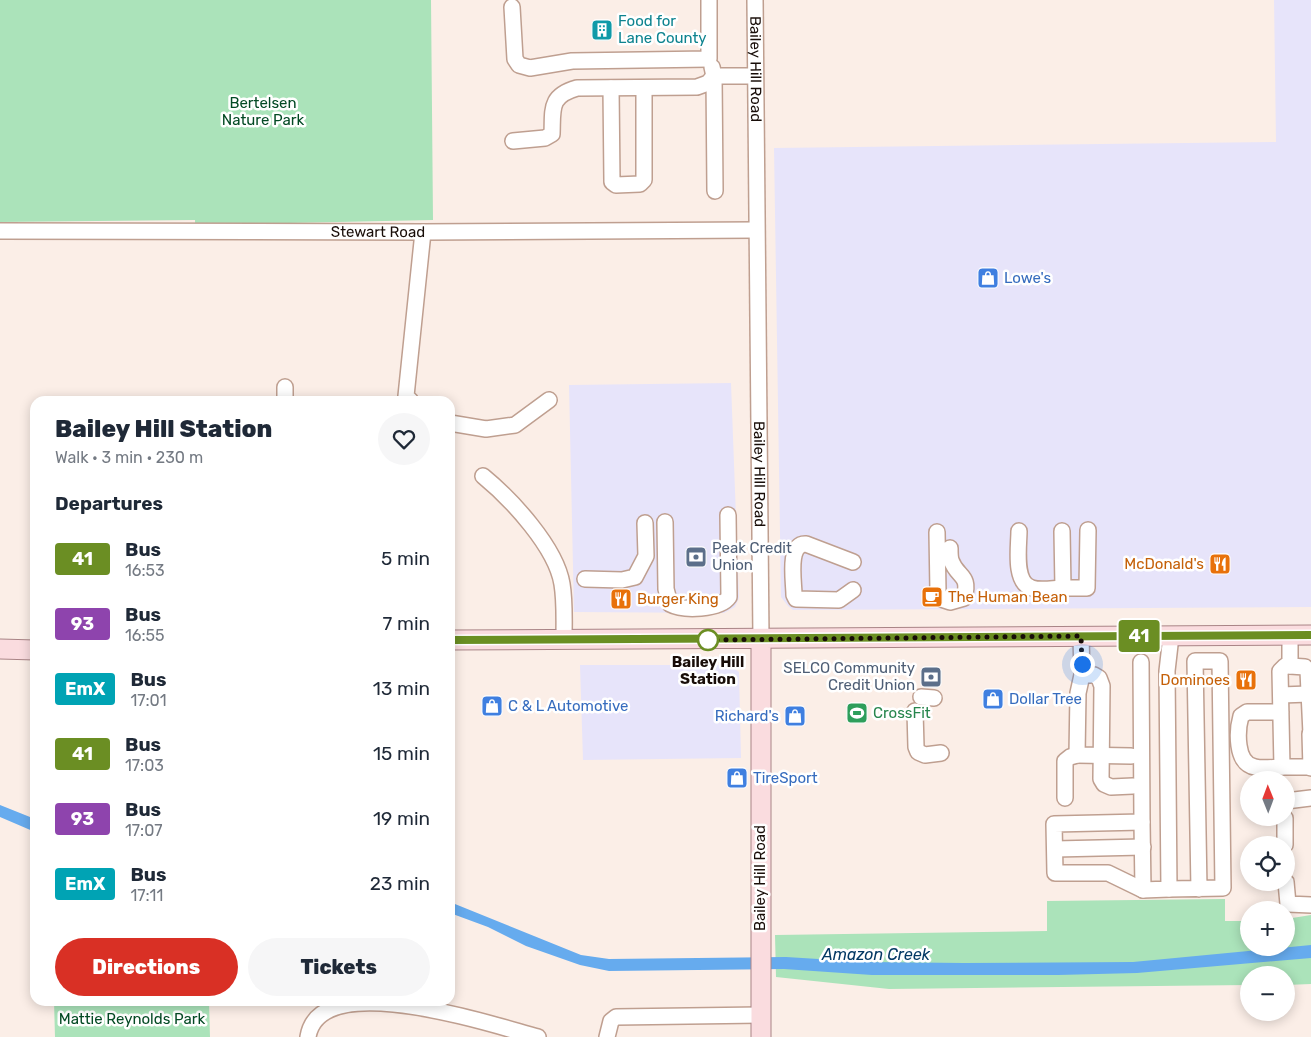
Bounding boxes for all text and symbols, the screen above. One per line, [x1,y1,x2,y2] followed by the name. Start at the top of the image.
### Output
[618,12,707,47] place label: Food for Lane County
[746,16,765,122] street label: Bailey Hill Road
[590,18,614,42] building icon: Food for Lane County
[222,94,304,129] park label: Bertelsen Nature Park
[331,223,425,241] street label: Stewart Road
[976,266,1000,290] shop icon: Lowe's
[1004,269,1051,287] place label: Lowe's
[378,413,430,465] button: heart
[55,415,272,443] text: Bailey Hill Station
[750,421,769,527] street label: Bailey Hill Road
[55,448,203,467] text: Walk · 3 min · 230 m
[55,492,163,515] text: Departures
[125,538,161,561] text: Bus
[712,539,792,574] place label: Peak Credit Union
[684,545,708,569] bank icon: Peak Credit Union
[381,547,430,570] text: 5 min
[72,548,93,570] text: 41
[1208,552,1232,576] restaurant icon: McDonald's
[1124,555,1204,573] place label: McDonald's
[125,561,165,580] text: 16:53
[920,585,944,609] cafe icon: The Human Bean
[609,587,633,611] restaurant icon: Burger King
[948,588,1068,606] place label: The Human Bean
[637,590,719,608] place label: Burger King
[125,603,161,626] text: Bus
[383,612,430,635] text: 7 min
[71,613,94,635] text: 93
[1116,620,1162,652] line badge: 41
[1129,625,1149,647] text: 41
[125,626,165,645] text: 16:55
[697,629,719,651] marker: Bailey Hill Station
[1070,652,1095,677] your location
[672,653,744,688] place label: Bailey Hill Station
[783,659,915,694] place label: SELCO Community Credit Union
[919,665,943,689] bank icon: SELCO Community Credit Union
[130,668,166,691] text: Bus
[1234,668,1258,692] restaurant icon: Dominoes
[1160,671,1230,689] place label: Dominoes
[373,677,430,700] text: 13 min
[65,678,105,700] text: EmX
[981,687,1005,711] shop icon: Dollar Tree
[1009,690,1082,708] place label: Dollar Tree
[130,691,167,710] text: 17:01
[480,694,504,718] shop icon: C & L Automotive
[508,697,628,715] place label: C & L Automotive
[845,701,869,725] sports icon: CrossFit
[783,704,807,728] shop icon: Richard's
[873,704,931,722] place label: CrossFit
[715,707,779,725] place label: Richard's
[125,733,161,756] text: Bus
[373,742,430,765] text: 15 min
[72,743,93,765] text: 41
[125,756,164,775] text: 17:03
[725,766,749,790] shop icon: TireSport
[753,769,818,787] place label: TireSport
[1240,771,1295,826] north arrow
[1240,771,1295,1021] map controls
[125,798,161,821] text: Bus
[373,807,430,830] text: 19 min
[71,808,94,830] text: 93
[125,821,163,840] text: 17:07
[751,825,769,931] street label: Bailey Hill Road
[1240,836,1295,891] button: locate
[130,863,166,886] text: Bus
[370,872,430,895] text: 23 min
[65,873,105,895] text: EmX
[130,886,163,905] text: 17:11
[1240,901,1295,956] button: +
[55,938,238,996] button: Directions
[248,938,430,996] button: Tickets
[821,945,931,964] water label: Amazon Creek
[1240,966,1295,1021] button: −
[59,1010,205,1028] park label: Mattie Reynolds Park

